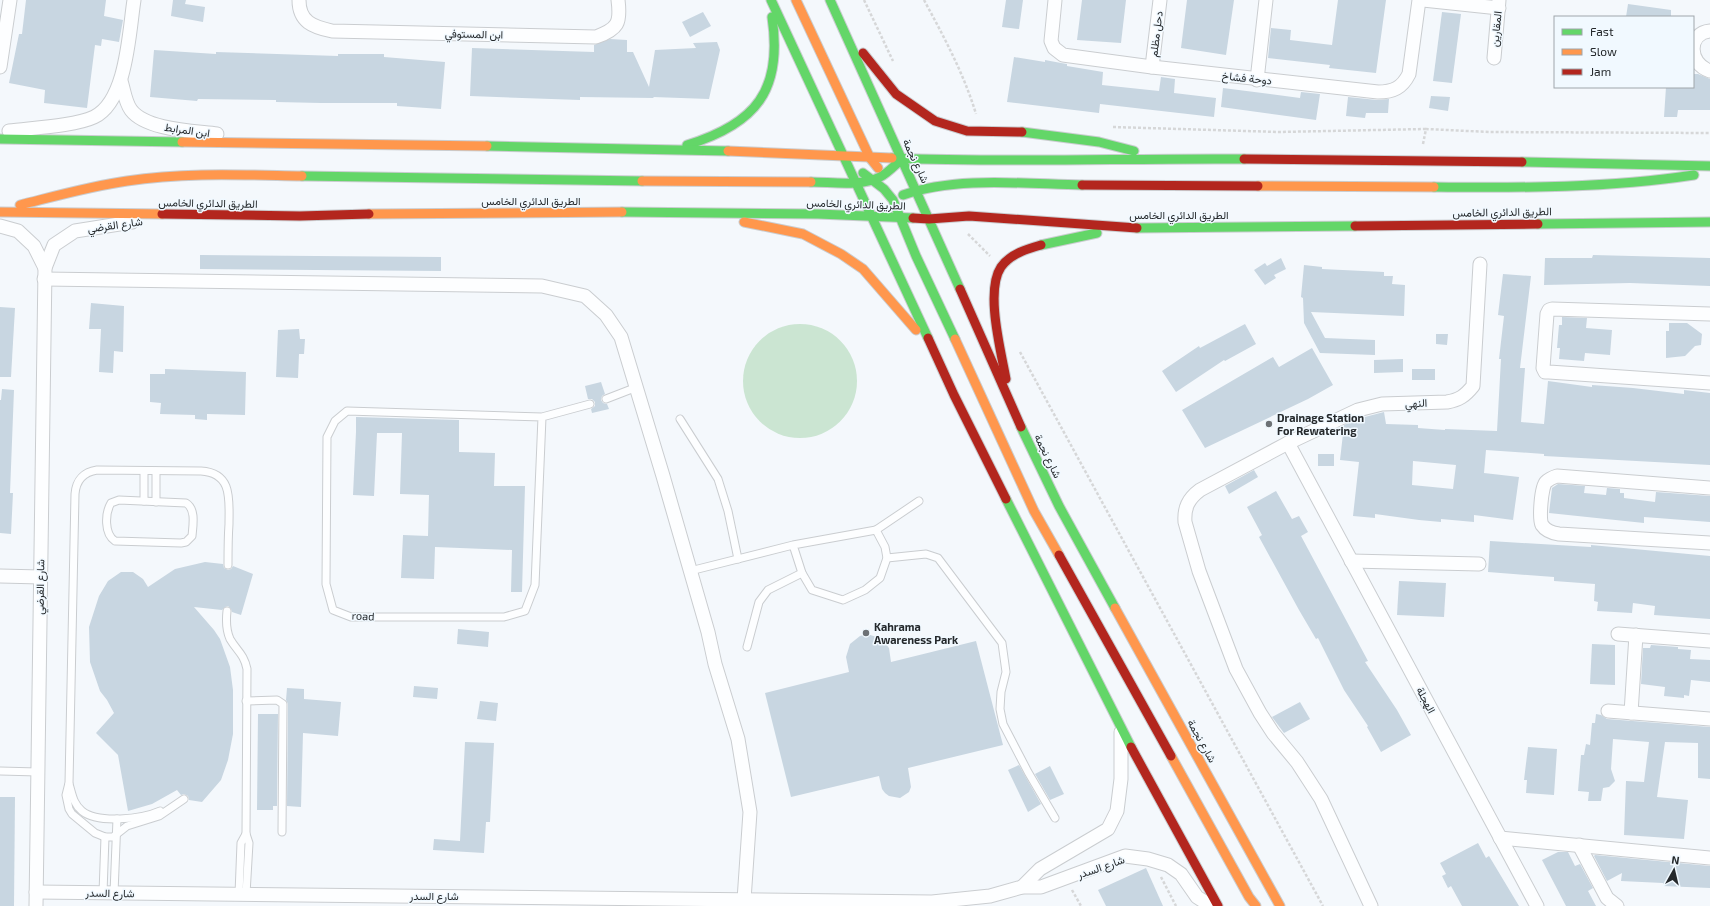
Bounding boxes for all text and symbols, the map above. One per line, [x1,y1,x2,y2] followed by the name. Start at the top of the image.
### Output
[1146,10,1167,58] street label: دحل مظلم
[1487,10,1505,48] street label: المقارين
[1554,16,1694,88] legend
[1590,24,1614,38] text: Fast
[445,26,503,45] street label: ابن المستوفي
[1590,44,1617,58] text: Slow
[1590,64,1611,78] text: Jam
[1221,68,1273,89] street label: دوحة فشاخ
[163,120,211,140] street label: ابن المرابط
[899,137,932,186] street label: شارع نجمة
[481,194,581,211] street label: الطريق الدائري الخامس
[158,195,258,214] street label: الطريق الدائري الخامس
[806,195,906,216] street label: الطريق الدائري الخامس
[1452,204,1552,223] street label: الطريق الدائري الخامس
[1129,208,1229,225] street label: الطريق الدائري الخامس
[87,214,144,239] street label: شارع القرضي
[1405,396,1428,413] street label: النهي
[1277,411,1364,437] place label: Drainage Station For Rewatering
[1264,419,1274,429] marker: Drainage Station For Rewatering
[1030,432,1065,481] street label: شارع نجمة
[33,559,50,615] street label: شارع القرضي
[351,608,375,623] street label: road
[874,620,959,646] place label: Kahrama Awareness Park
[861,628,871,638] marker: Kahrama Awareness Park
[1413,684,1439,716] street label: الهجلة
[1184,717,1220,766] street label: شارع نجمة
[1654,850,1694,890] north arrow
[1075,852,1127,883] street label: شارع السدر
[1671,853,1680,867] text: N
[84,886,135,901] street label: شارع السدر
[408,889,459,904] street label: شارع السدر

